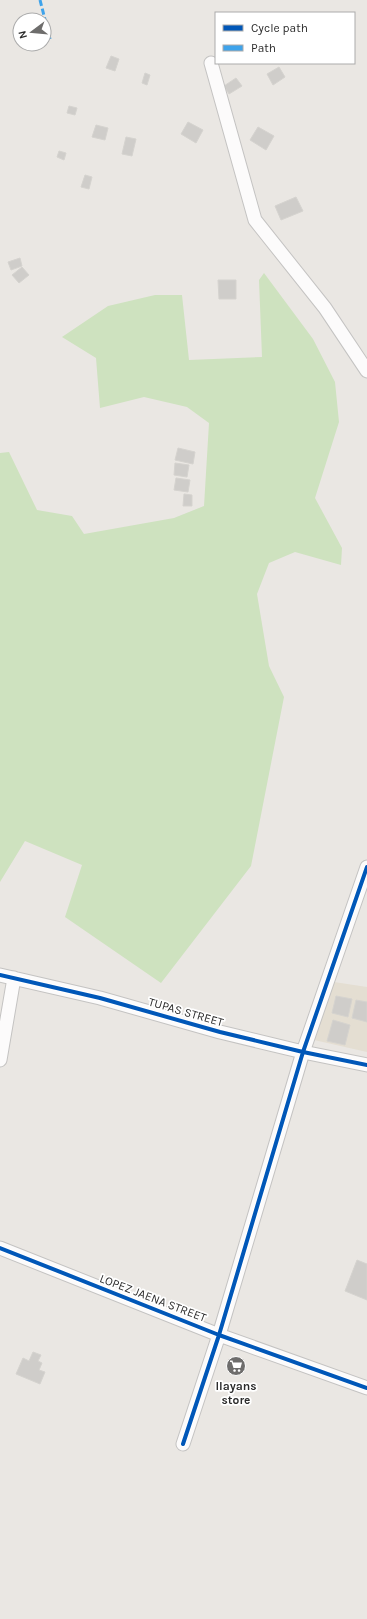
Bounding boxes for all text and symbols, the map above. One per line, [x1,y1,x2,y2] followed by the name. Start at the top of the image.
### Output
[12,12,52,52] north arrow
[215,12,355,64] legend
[251,21,308,35] text: Cycle path
[16,29,30,40] text: N
[251,41,276,55] text: Path
[147,995,225,1029] street label: TUPAS STREET
[98,1271,208,1325] street label: LOPEZ JAENA STREET
[225,1355,247,1377] supermarket icon: Ilayans store
[215,1379,257,1407] place label: Ilayans store

